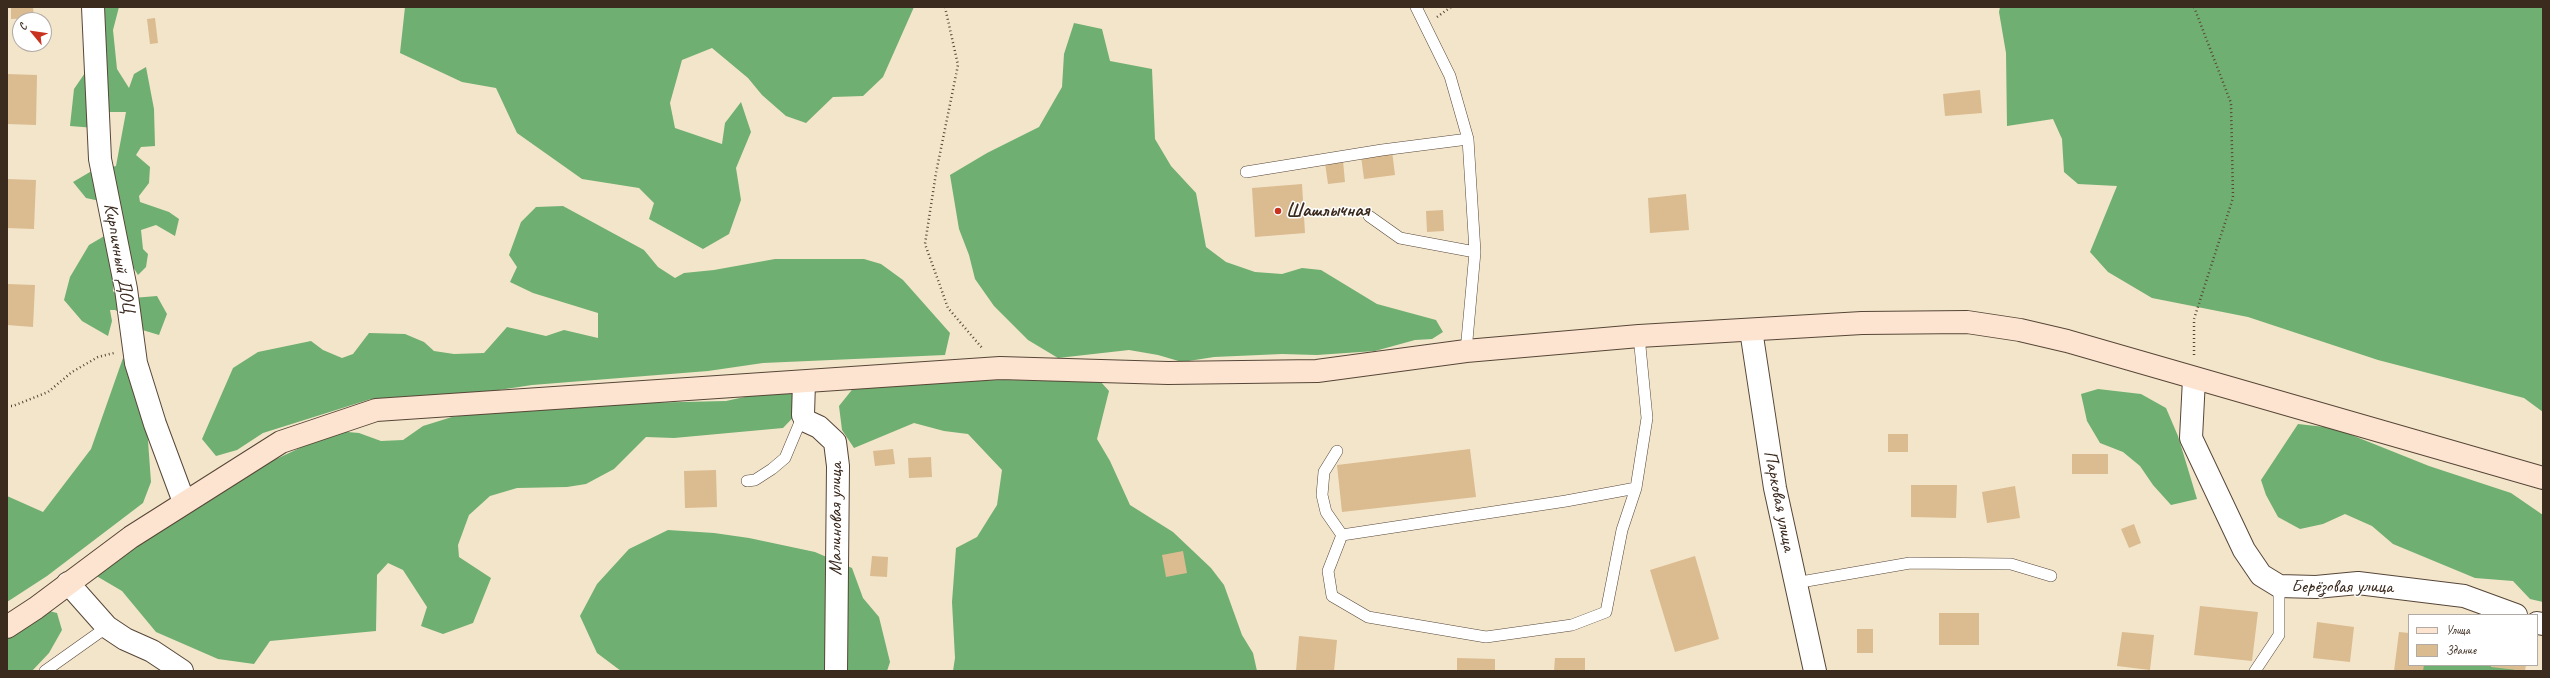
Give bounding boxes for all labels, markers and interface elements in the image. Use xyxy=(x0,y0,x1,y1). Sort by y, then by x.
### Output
north arrow xyxy=(12,12,52,52)
text: С xyxy=(15,21,30,32)
place label: Шашлычная xyxy=(1286,200,1369,222)
street label: Кирпичный ДОЦ xyxy=(98,201,140,315)
marker: Шашлычная xyxy=(1273,206,1283,216)
street label: Парковая улица xyxy=(1758,449,1800,553)
street label: Малиновая улица xyxy=(825,462,847,576)
street label: Берёзовая улица xyxy=(2291,576,2393,598)
legend xyxy=(2408,614,2538,666)
text: Улица xyxy=(2446,622,2470,638)
text: Здание xyxy=(2446,642,2476,658)

